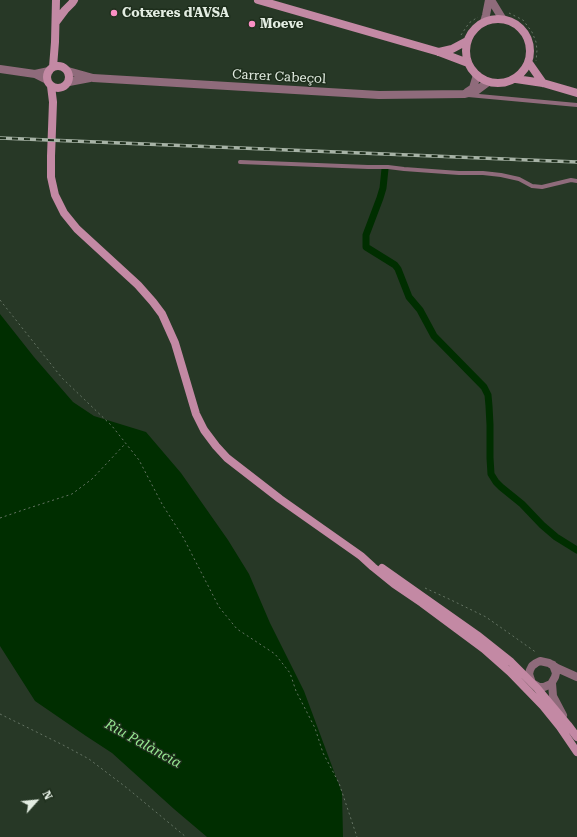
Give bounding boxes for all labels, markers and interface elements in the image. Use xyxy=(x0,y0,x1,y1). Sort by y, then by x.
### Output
place label: Cotxeres d'AVSA xyxy=(122,5,229,21)
marker: Cotxeres d'AVSA xyxy=(109,8,119,18)
place label: Moeve xyxy=(260,16,303,32)
marker: Moeve xyxy=(247,19,257,29)
street label: Carrer Cabeçol xyxy=(232,67,326,87)
water label: Riu Palància xyxy=(102,716,184,772)
north arrow xyxy=(16,781,56,821)
text: N xyxy=(39,789,55,802)

